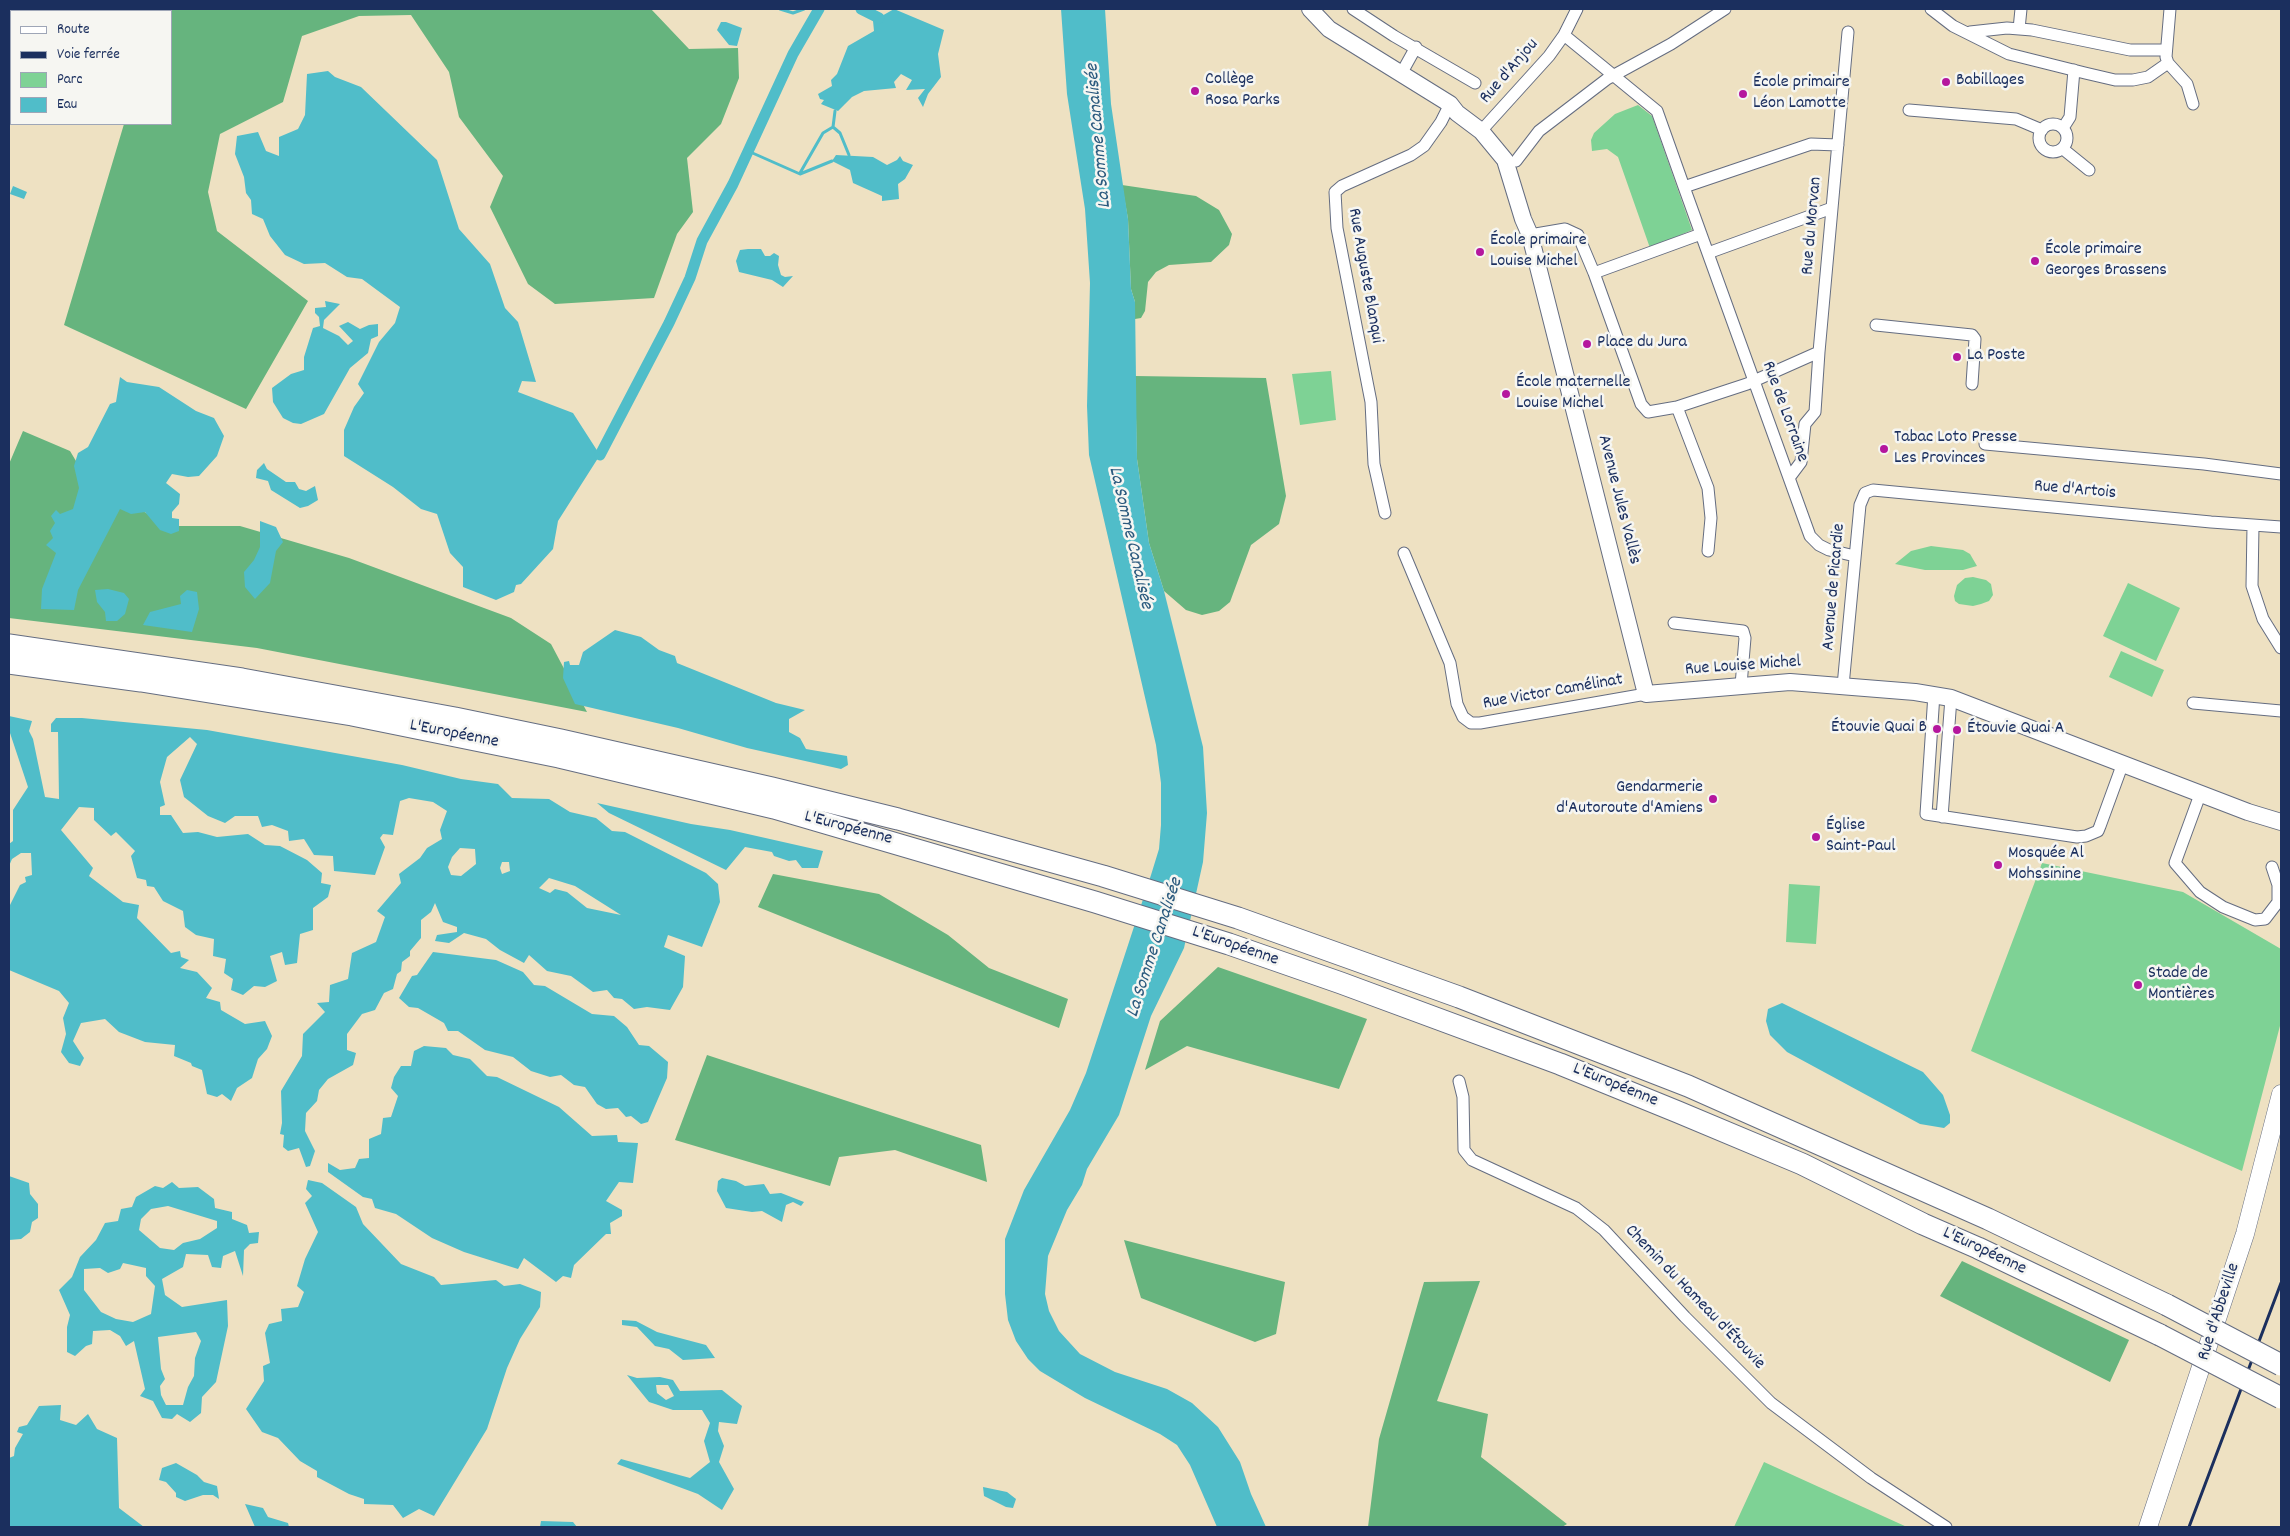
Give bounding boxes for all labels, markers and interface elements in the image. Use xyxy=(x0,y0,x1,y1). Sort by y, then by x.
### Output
legend xyxy=(10,10,172,125)
text: Route xyxy=(57,19,90,41)
street label: Rue d'Anjou xyxy=(1476,35,1544,109)
text: Voie ferrée xyxy=(57,44,120,66)
water label: La Somme Canalisée xyxy=(1082,63,1118,209)
text: Parc xyxy=(57,69,82,91)
place label: Collège Rosa Parks xyxy=(1205,70,1280,112)
place label: Babillages xyxy=(1956,71,2024,93)
place label: École primaire Léon Lamotte xyxy=(1753,73,1850,116)
marker: Babillages xyxy=(1940,76,1952,88)
marker: Collège Rosa Parks xyxy=(1189,85,1201,97)
marker: École primaire Léon Lamotte xyxy=(1737,88,1749,100)
text: Eau xyxy=(57,94,77,116)
street label: Rue du Morvan xyxy=(1798,176,1828,276)
street label: Rue Auguste Blanqui xyxy=(1341,207,1387,345)
place label: École primaire Louise Michel xyxy=(1490,231,1587,274)
place label: École primaire Georges Brassens xyxy=(2045,240,2167,282)
marker: École primaire Louise Michel xyxy=(1474,246,1486,258)
marker: École primaire Georges Brassens xyxy=(2029,255,2041,267)
place label: Place du Jura xyxy=(1597,333,1687,355)
marker: Place du Jura xyxy=(1581,338,1593,350)
place label: La Poste xyxy=(1967,346,2025,368)
marker: La Poste xyxy=(1951,351,1963,363)
street label: Rue de Lorraine xyxy=(1756,359,1812,465)
place label: École maternelle Louise Michel xyxy=(1516,373,1631,416)
marker: École maternelle Louise Michel xyxy=(1500,388,1512,400)
place label: Tabac Loto Presse Les Provinces xyxy=(1894,428,2017,470)
street label: Avenue Jules Vallès xyxy=(1591,433,1645,567)
marker: Tabac Loto Presse Les Provinces xyxy=(1878,443,1890,455)
water label: La Somme Canalisée xyxy=(1102,465,1156,611)
street label: Rue d'Artois xyxy=(2033,477,2117,505)
street label: Avenue de Picardie xyxy=(1819,523,1851,651)
street label: Rue Louise Michel xyxy=(1684,652,1802,682)
street label: Rue Victor Camélinat xyxy=(1481,670,1625,716)
street label: L'Européenne xyxy=(408,716,500,754)
place label: Étouvie Quai B xyxy=(1831,718,1927,740)
place label: Étouvie Quai A xyxy=(1967,719,2064,741)
marker: Étouvie Quai B xyxy=(1931,723,1943,735)
marker: Étouvie Quai A xyxy=(1951,724,1963,736)
place label: Gendarmerie d'Autoroute d'Amiens xyxy=(1556,778,1703,821)
marker: Gendarmerie d'Autoroute d'Amiens xyxy=(1707,793,1719,805)
street label: L'Européenne xyxy=(802,807,894,851)
place label: Église Saint-Paul xyxy=(1826,816,1895,859)
marker: Église Saint-Paul xyxy=(1810,831,1822,843)
place label: Mosquée Al Mohssinine xyxy=(2008,844,2084,886)
marker: Mosquée Al Mohssinine xyxy=(1992,859,2004,871)
water label: La Somme Canalisée xyxy=(1123,875,1189,1021)
street label: L'Européenne xyxy=(1189,922,1281,972)
place label: Stade de Montières xyxy=(2148,964,2215,1006)
marker: Stade de Montières xyxy=(2132,979,2144,991)
street label: L'Européenne xyxy=(1569,1059,1661,1113)
street label: Chemin du Hameau d'Étouvie xyxy=(1619,1221,1769,1375)
street label: L'Européenne xyxy=(1939,1223,2029,1281)
street label: Rue d'Abbeville xyxy=(2194,1261,2246,1363)

